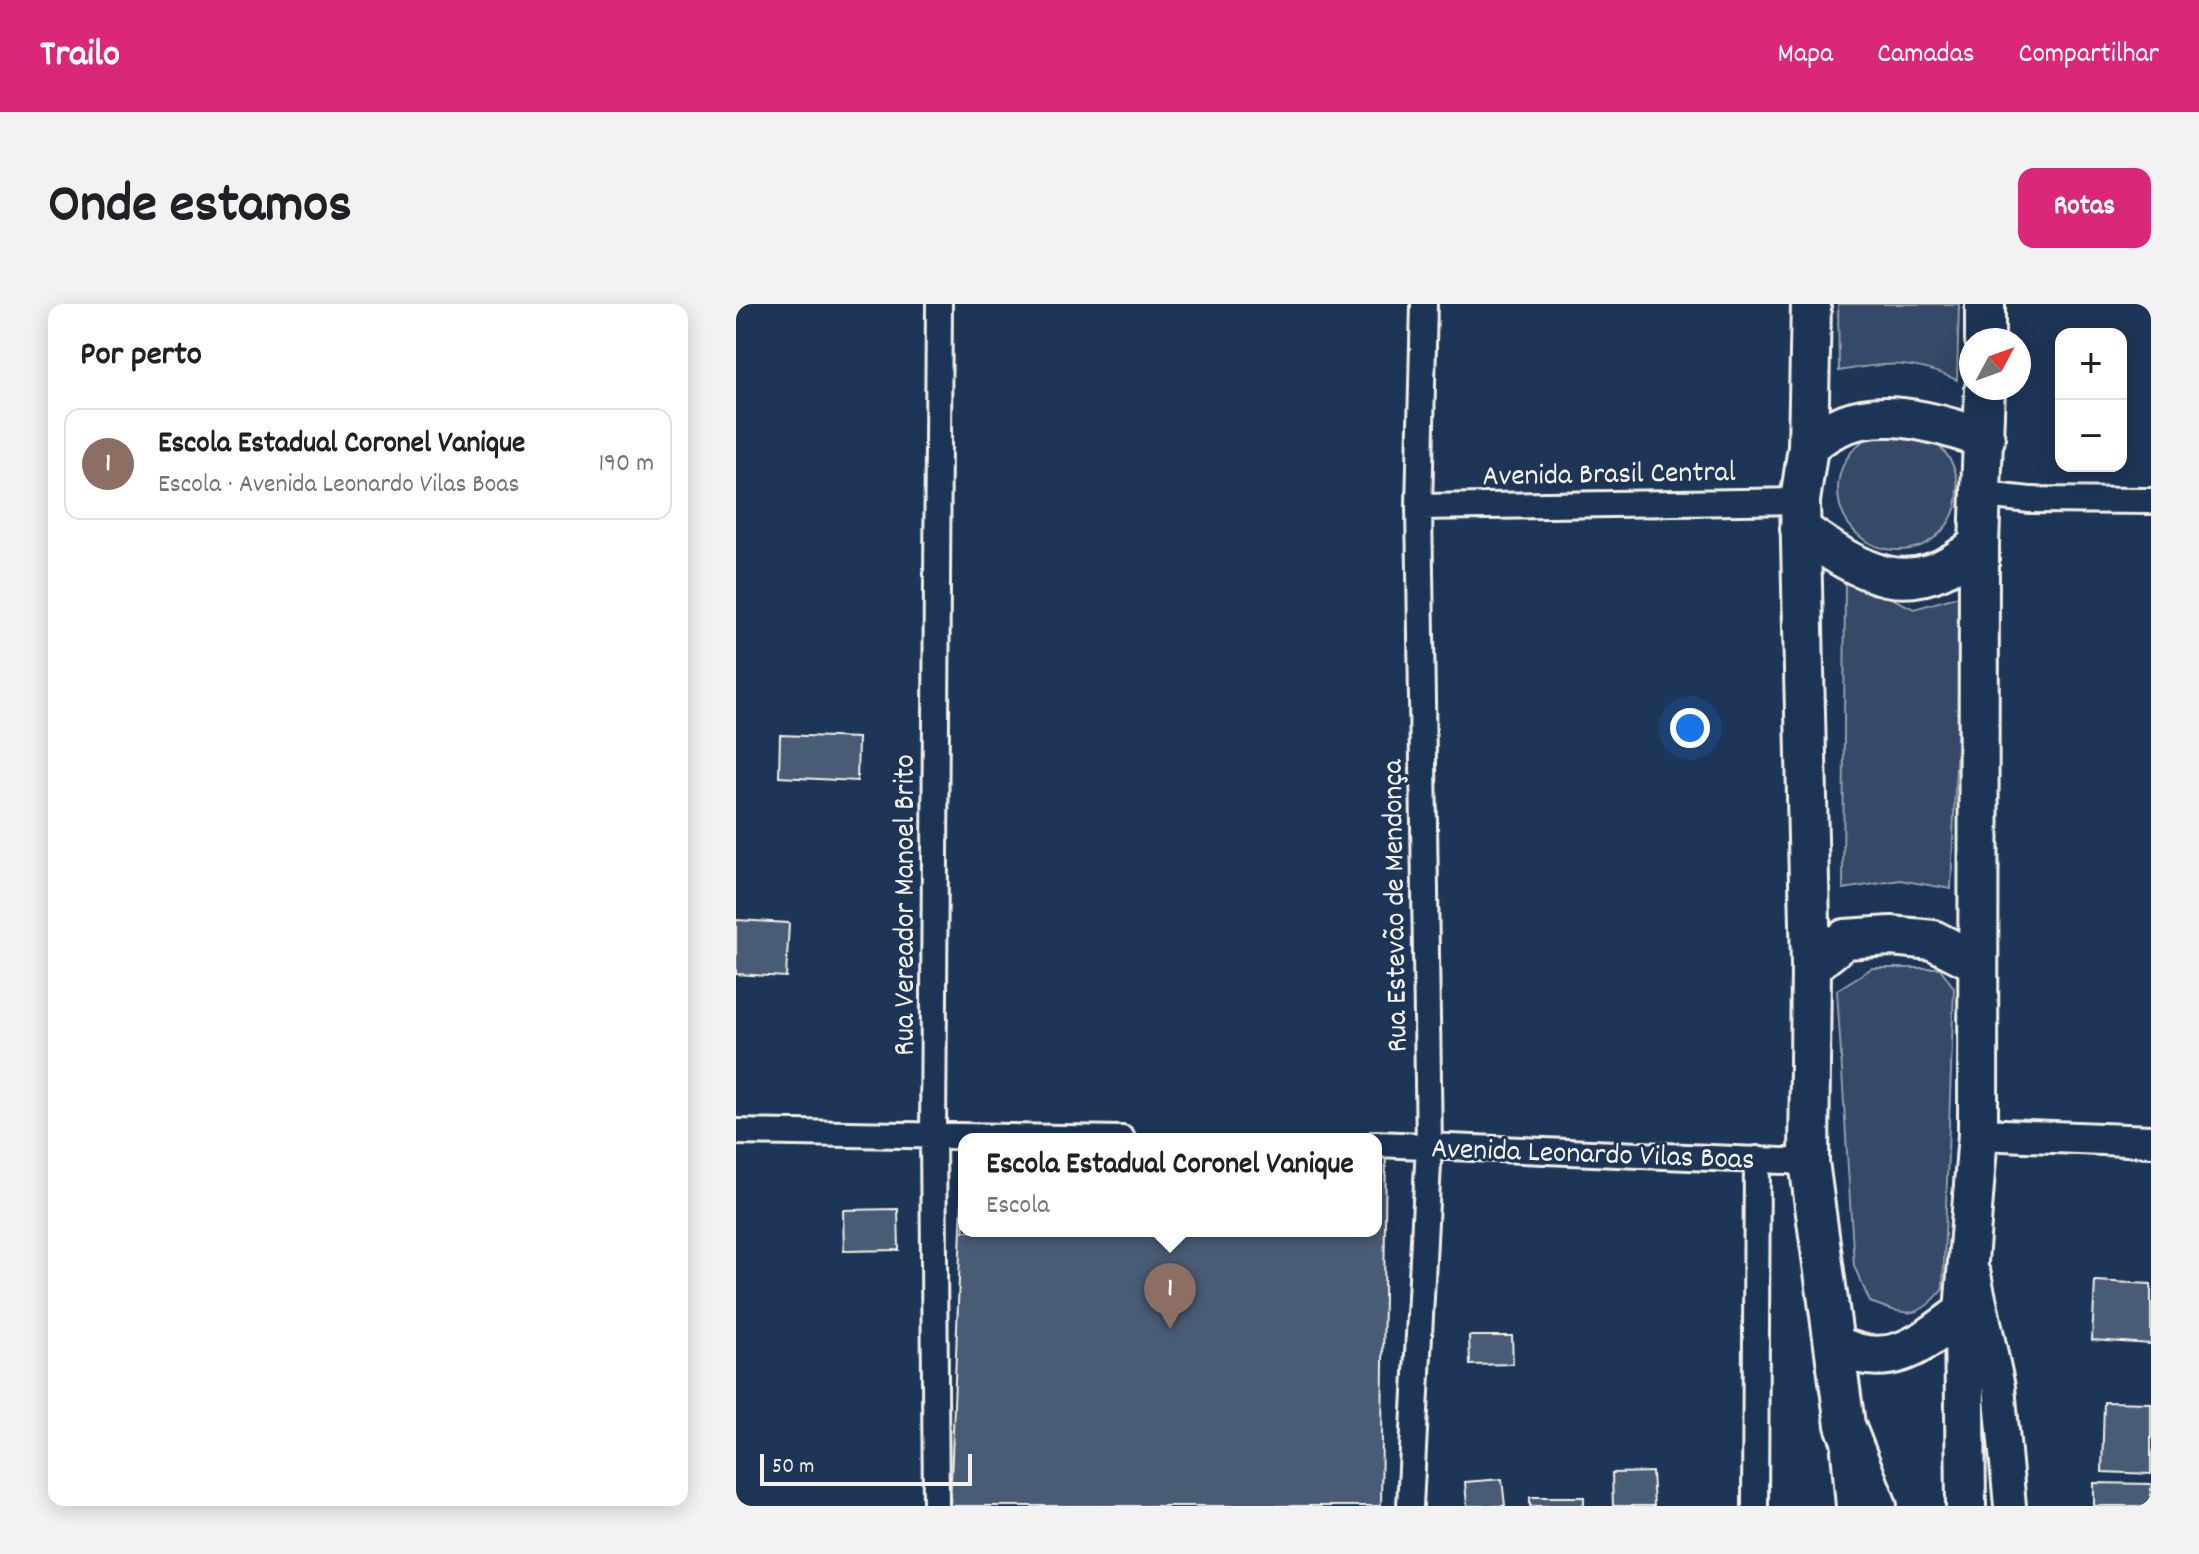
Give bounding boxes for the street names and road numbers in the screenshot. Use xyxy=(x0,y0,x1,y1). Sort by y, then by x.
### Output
street label: Avenida Brasil Central xyxy=(1482,453,1736,500)
street label: Rua Vereador Manoel Brito xyxy=(886,754,929,1056)
street label: Rua Estevão de Mendonça xyxy=(1373,758,1422,1053)
street label: Avenida Leonardo Vilas Boas xyxy=(1430,1129,1755,1184)

